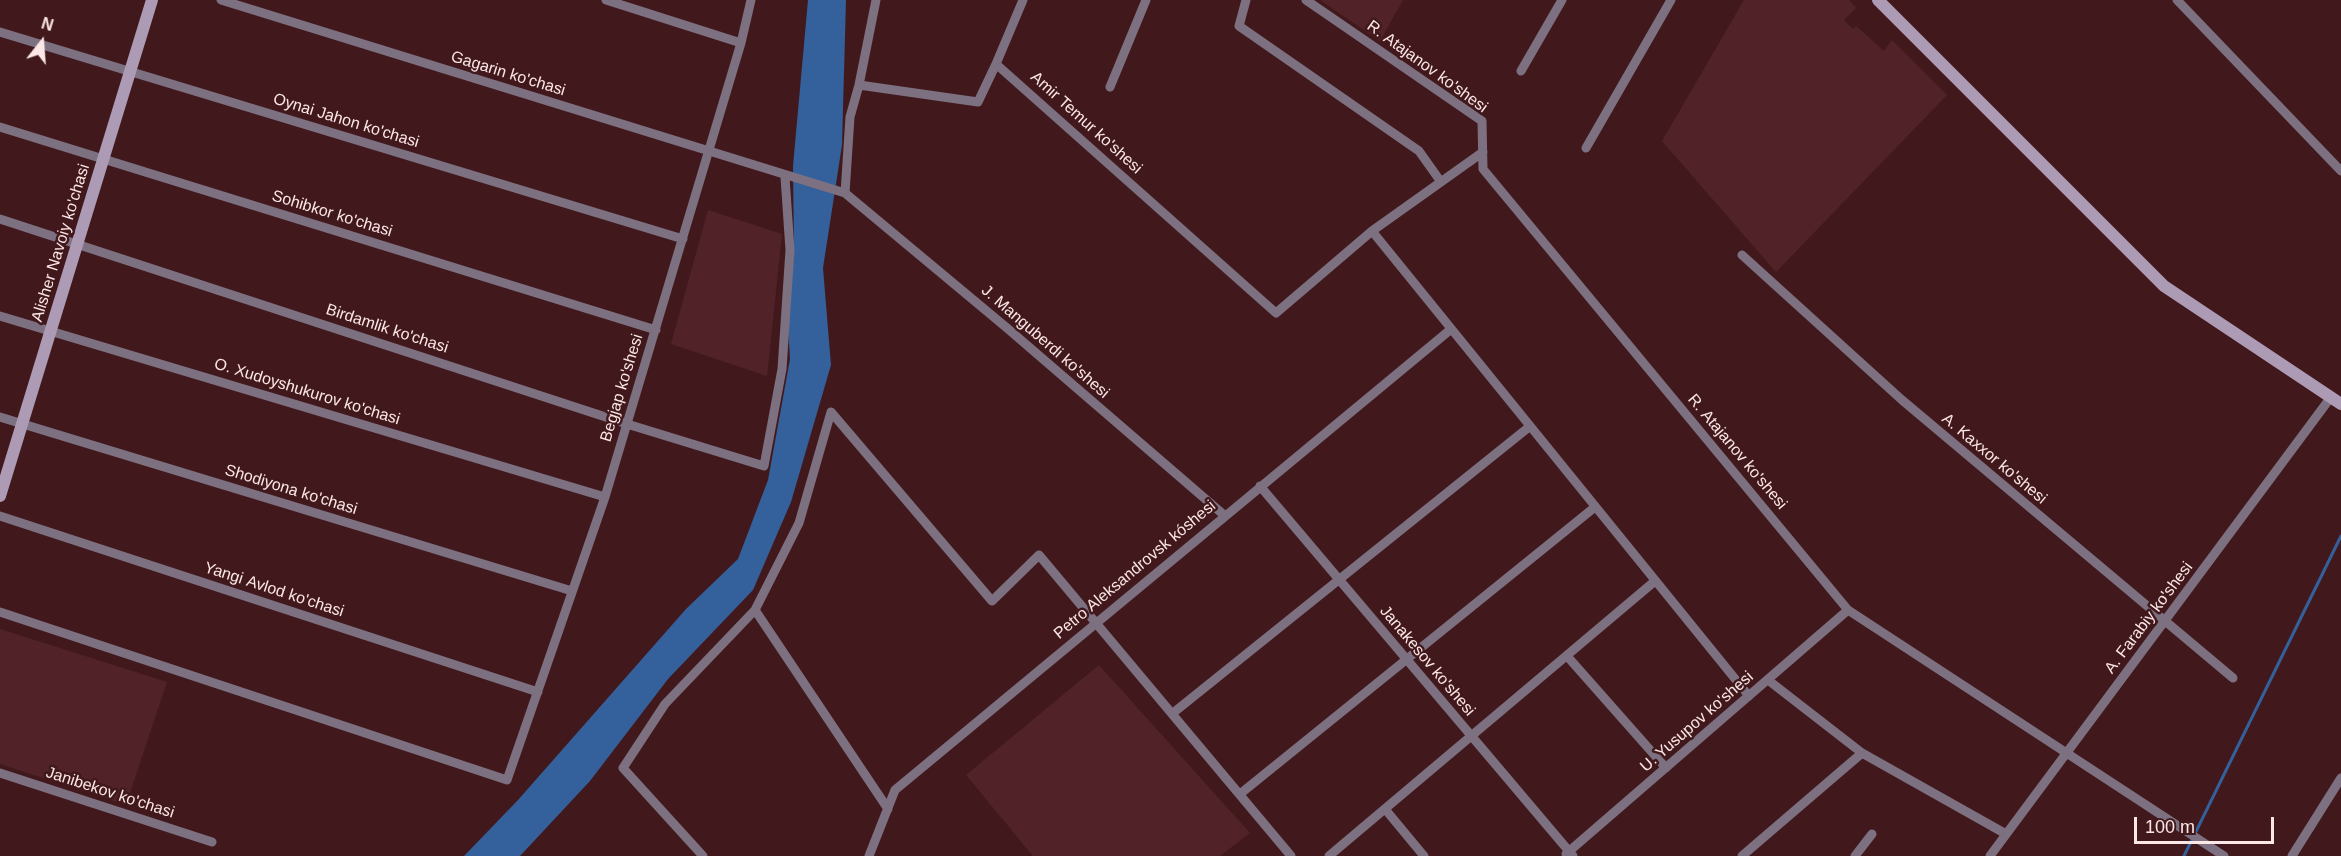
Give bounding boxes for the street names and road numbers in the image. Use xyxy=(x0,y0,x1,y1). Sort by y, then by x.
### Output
street label: R. Atajanov ko'shesi xyxy=(1363,17,1491,117)
street label: Gagarin ko'chasi xyxy=(448,47,568,101)
street label: Amir Temur ko'shesi xyxy=(1026,68,1146,178)
street label: Oynai Jahon ko'chasi xyxy=(271,90,421,152)
street label: Alisher Navoiy ko'chasi xyxy=(28,162,94,324)
street label: Sohibkor ko'chasi xyxy=(269,187,395,241)
street label: J. Manguberdi ko'shesi xyxy=(977,281,1113,403)
street label: Birdamlik ko'chasi xyxy=(323,300,451,358)
street label: Begjap ko'shesi xyxy=(597,332,647,444)
street label: O. Xudoyshukurov ko'chasi xyxy=(212,355,402,429)
street label: R. Atajanov ko'shesi xyxy=(1683,390,1791,514)
street label: A. Kaxxor ko'shesi xyxy=(1938,410,2050,508)
street label: Shodiyona ko'chasi xyxy=(223,461,359,519)
street label: Petro Aleksandrovsk kóshesi xyxy=(1050,497,1220,643)
street label: Yangi Avlod ko'chasi xyxy=(202,558,346,622)
street label: A. Farabiy ko'shesi xyxy=(2101,558,2197,678)
street label: Janakesov ko'shesi xyxy=(1375,602,1479,720)
street label: U. Yusupov ko'shesi xyxy=(1637,668,1757,776)
street label: Janibekov ko'chasi xyxy=(43,763,177,823)

